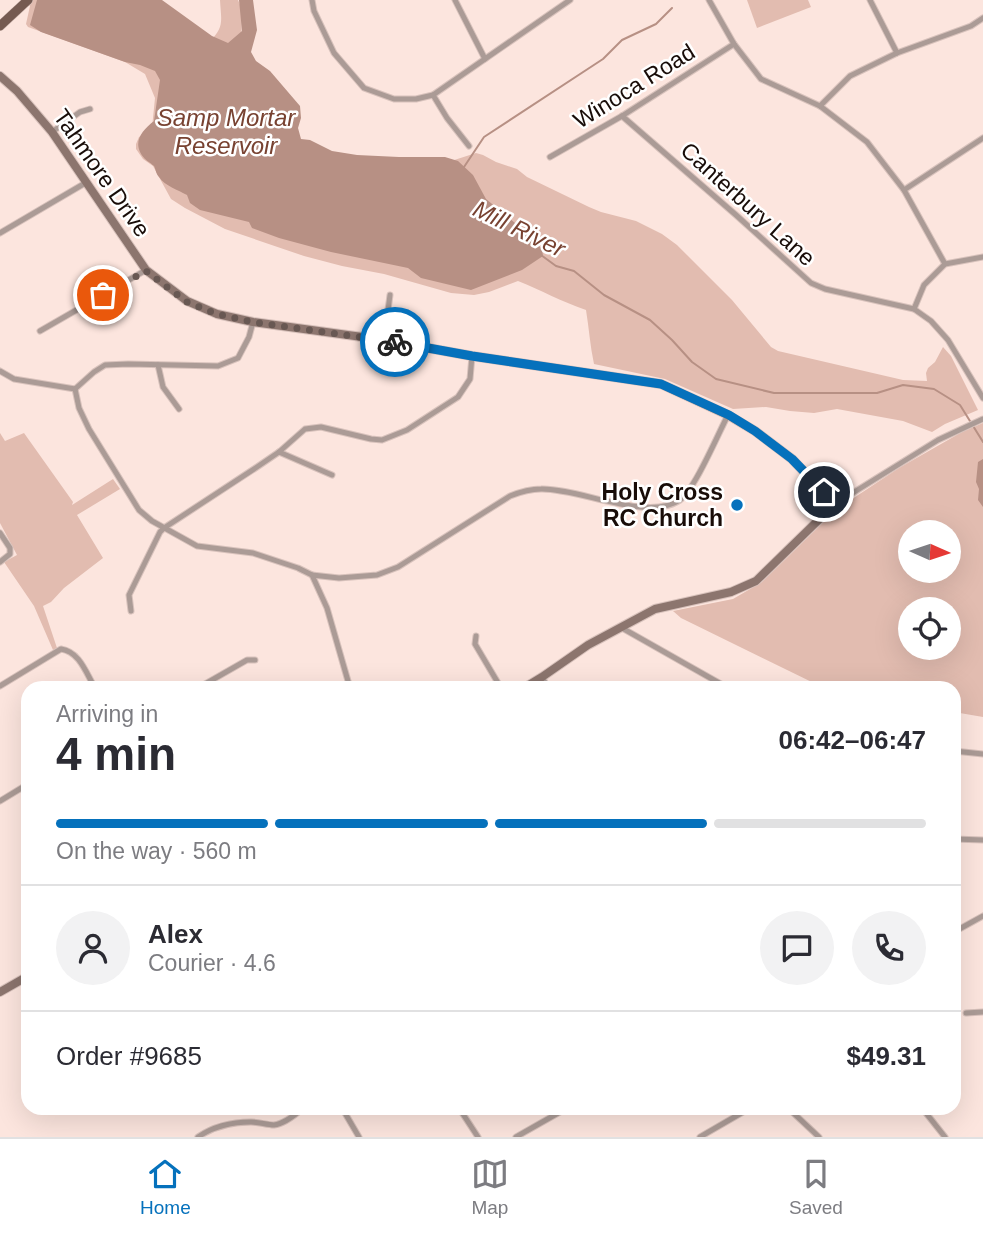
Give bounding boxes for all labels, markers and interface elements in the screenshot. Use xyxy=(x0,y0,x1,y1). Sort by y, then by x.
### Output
street label: Winoca Road xyxy=(569,38,699,134)
street label: Tahmore Drive xyxy=(48,104,156,242)
water label: Samp Mortar Reservoir xyxy=(157,104,296,159)
street label: Canterbury Lane xyxy=(676,137,820,271)
water label: Mill River xyxy=(469,195,570,263)
pin xyxy=(73,265,133,325)
icon: bag xyxy=(84,276,122,314)
courier xyxy=(360,307,430,377)
icon: bike xyxy=(376,323,414,361)
pin xyxy=(794,462,854,522)
icon: home xyxy=(805,473,843,511)
place label: Holy Cross RC Church xyxy=(602,479,723,531)
marker: Holy Cross RC Church xyxy=(729,497,745,513)
north arrow xyxy=(898,520,961,583)
map controls xyxy=(898,520,961,660)
button: locate xyxy=(898,597,961,660)
text: Arriving in xyxy=(56,701,158,727)
text: 06:42–06:47 xyxy=(779,725,926,755)
text: 4 min xyxy=(56,728,176,780)
text: On the way · 560 m xyxy=(56,838,257,864)
button: person xyxy=(56,911,130,985)
button: chat xyxy=(760,911,834,985)
button: phone xyxy=(852,911,926,985)
text: Alex xyxy=(148,919,203,949)
text: Courier · 4.6 xyxy=(148,950,276,976)
text: Order #9685 xyxy=(56,1041,202,1071)
text: $49.31 xyxy=(846,1041,926,1071)
tab: Home xyxy=(140,1155,191,1219)
tab: Map xyxy=(471,1155,509,1219)
tab: Saved xyxy=(789,1155,843,1219)

